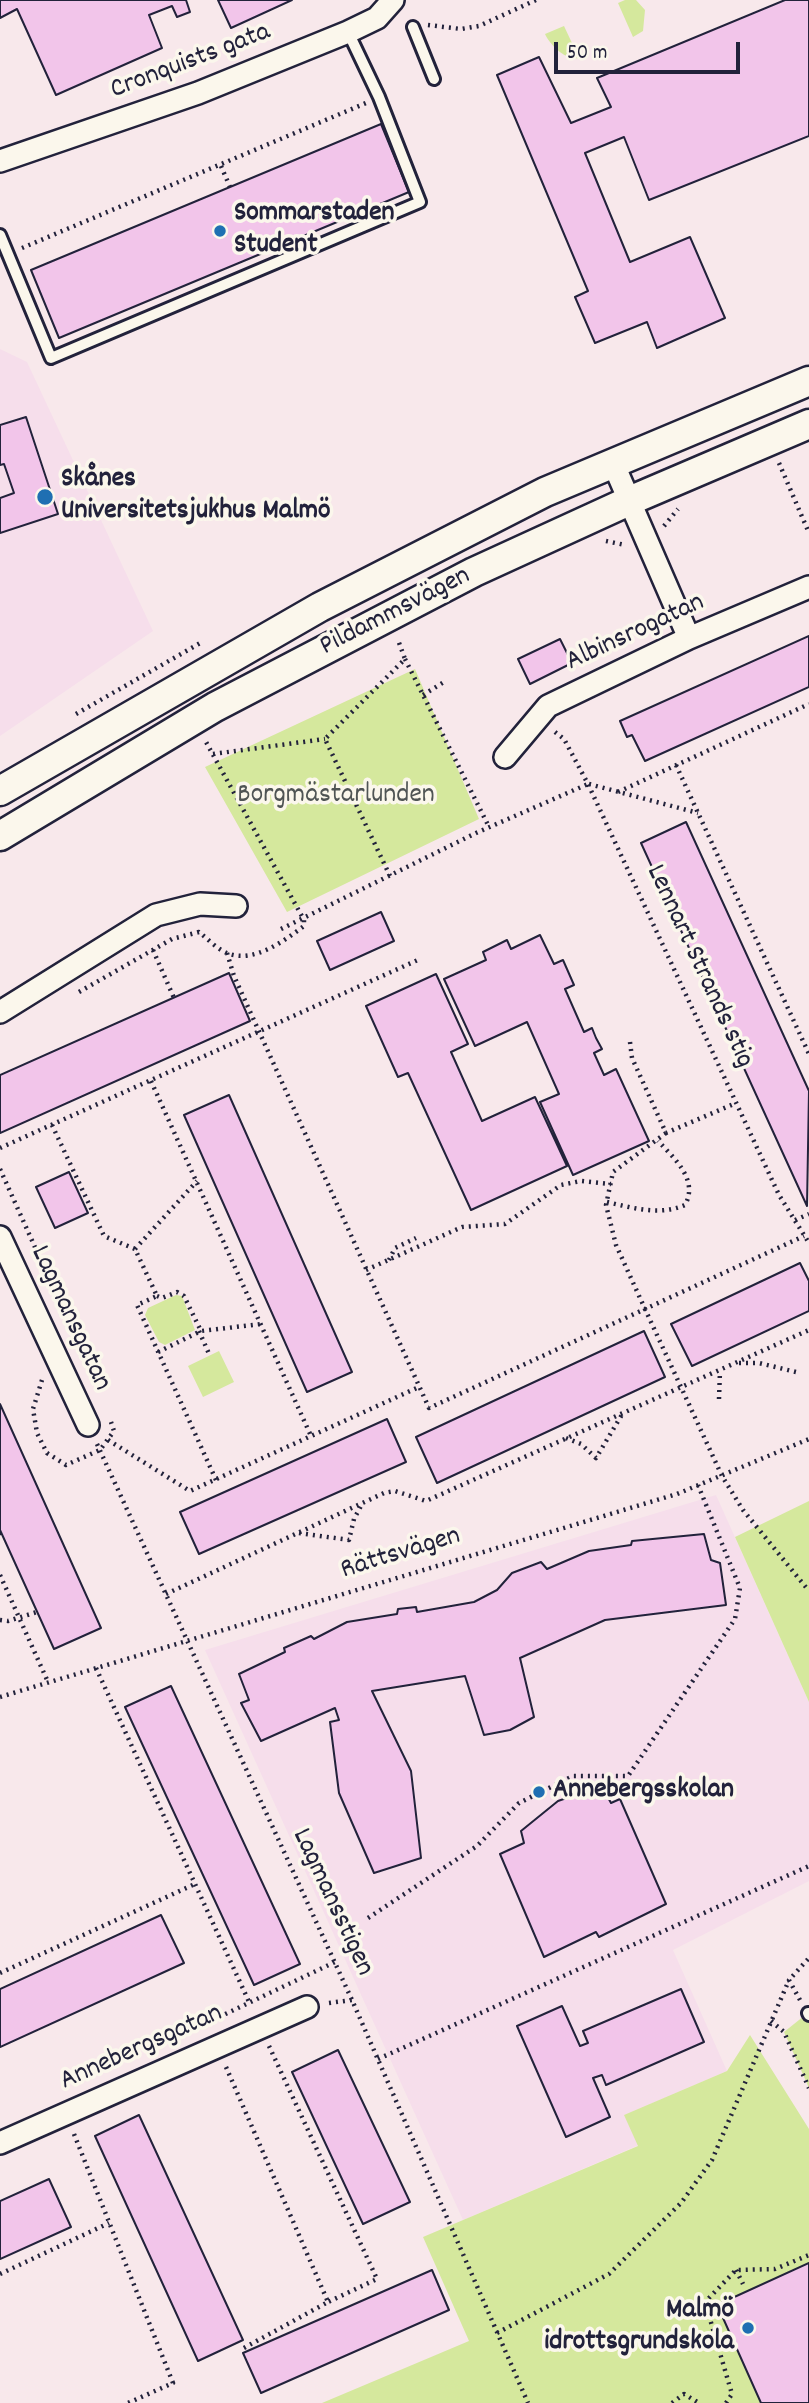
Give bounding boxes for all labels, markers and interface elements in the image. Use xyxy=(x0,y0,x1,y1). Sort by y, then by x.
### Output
street label: Cronquists gata xyxy=(106,17,276,109)
scale bar xyxy=(557,28,742,72)
text: 50 m xyxy=(567,39,607,69)
place label: Sommarstaden Student xyxy=(234,198,394,264)
marker: Sommarstaden Student xyxy=(212,223,228,239)
place label: Skånes Universitetsjukhus Malmö xyxy=(61,464,330,530)
marker: Skånes Universitetsjukhus Malmö xyxy=(35,487,55,507)
street label: Pildammsvägen xyxy=(315,561,477,665)
street label: Albinsrogatan xyxy=(562,587,710,681)
park label: Borgmästarlunden xyxy=(237,780,435,814)
street label: Lennart Strands stig xyxy=(636,860,760,1074)
street label: Lagmansgatan xyxy=(21,1241,117,1397)
street label: Rättsvägen xyxy=(337,1521,465,1589)
place label: Annebergsskolan xyxy=(553,1775,734,1809)
marker: Annebergsskolan xyxy=(531,1784,547,1800)
street label: Lagmansstigen xyxy=(282,1824,380,1982)
street label: Annebergsgatan xyxy=(56,1998,228,2100)
place label: Malmö idrottsgrundskola xyxy=(544,2295,734,2361)
marker: Malmö idrottsgrundskola xyxy=(740,2320,756,2336)

